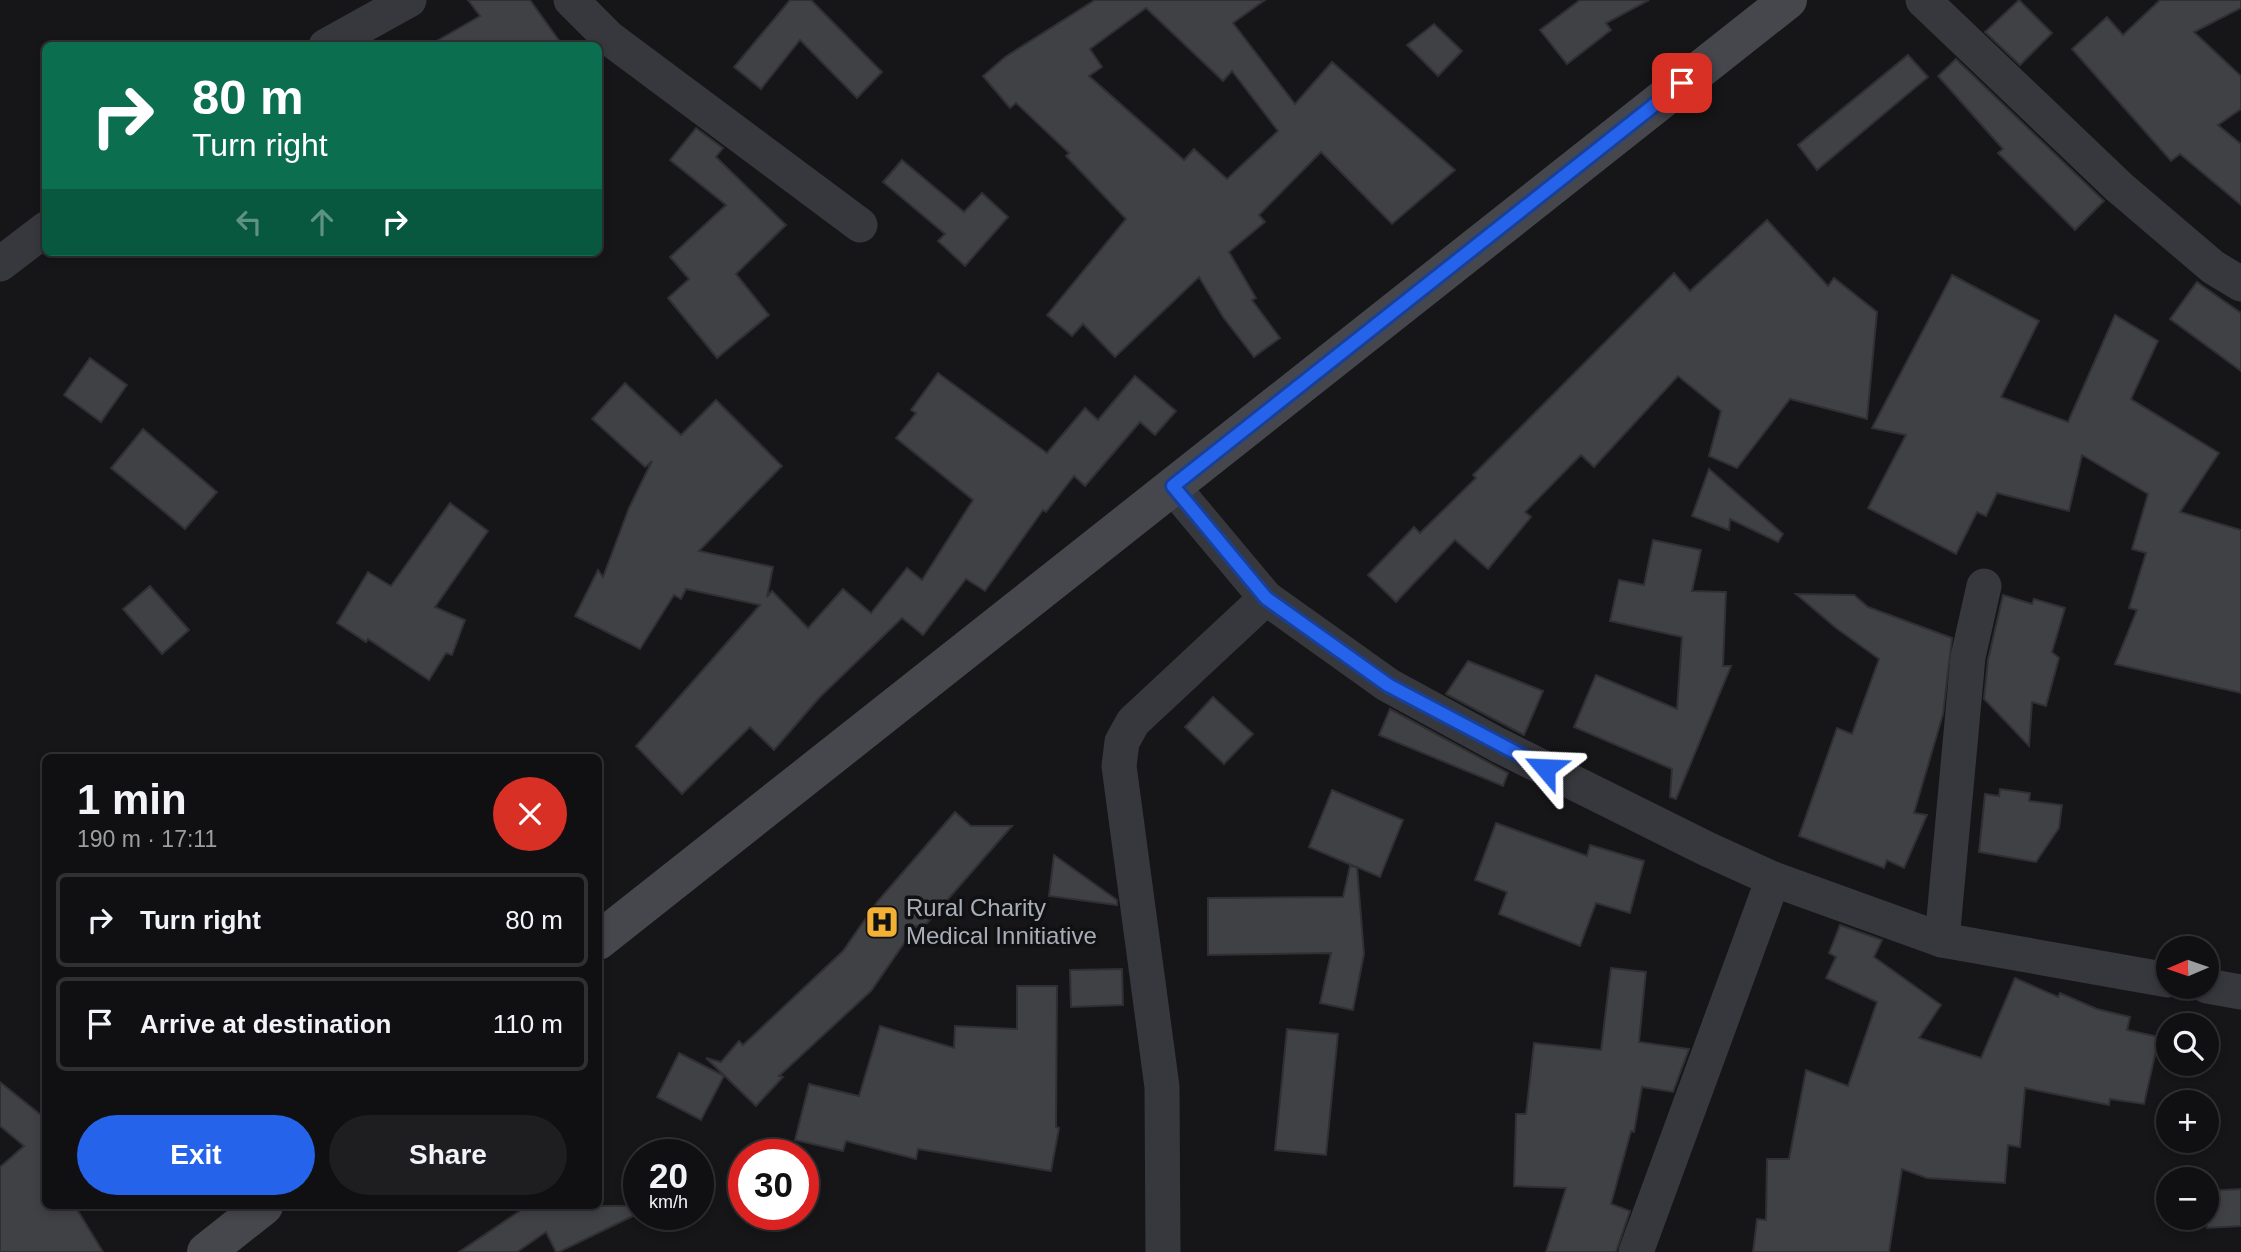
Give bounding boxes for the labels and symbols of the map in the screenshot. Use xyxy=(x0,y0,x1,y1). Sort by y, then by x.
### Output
pin xyxy=(1652,53,1712,113)
position arrow xyxy=(1508,731,1582,805)
place label: Rural Charity Medical Innitiative xyxy=(906,894,1097,949)
hospital icon: Rural Charity Medical Innitiative xyxy=(863,903,901,941)
north arrow xyxy=(2156,936,2219,999)
speed limit sign: 30 xyxy=(728,1139,819,1230)

